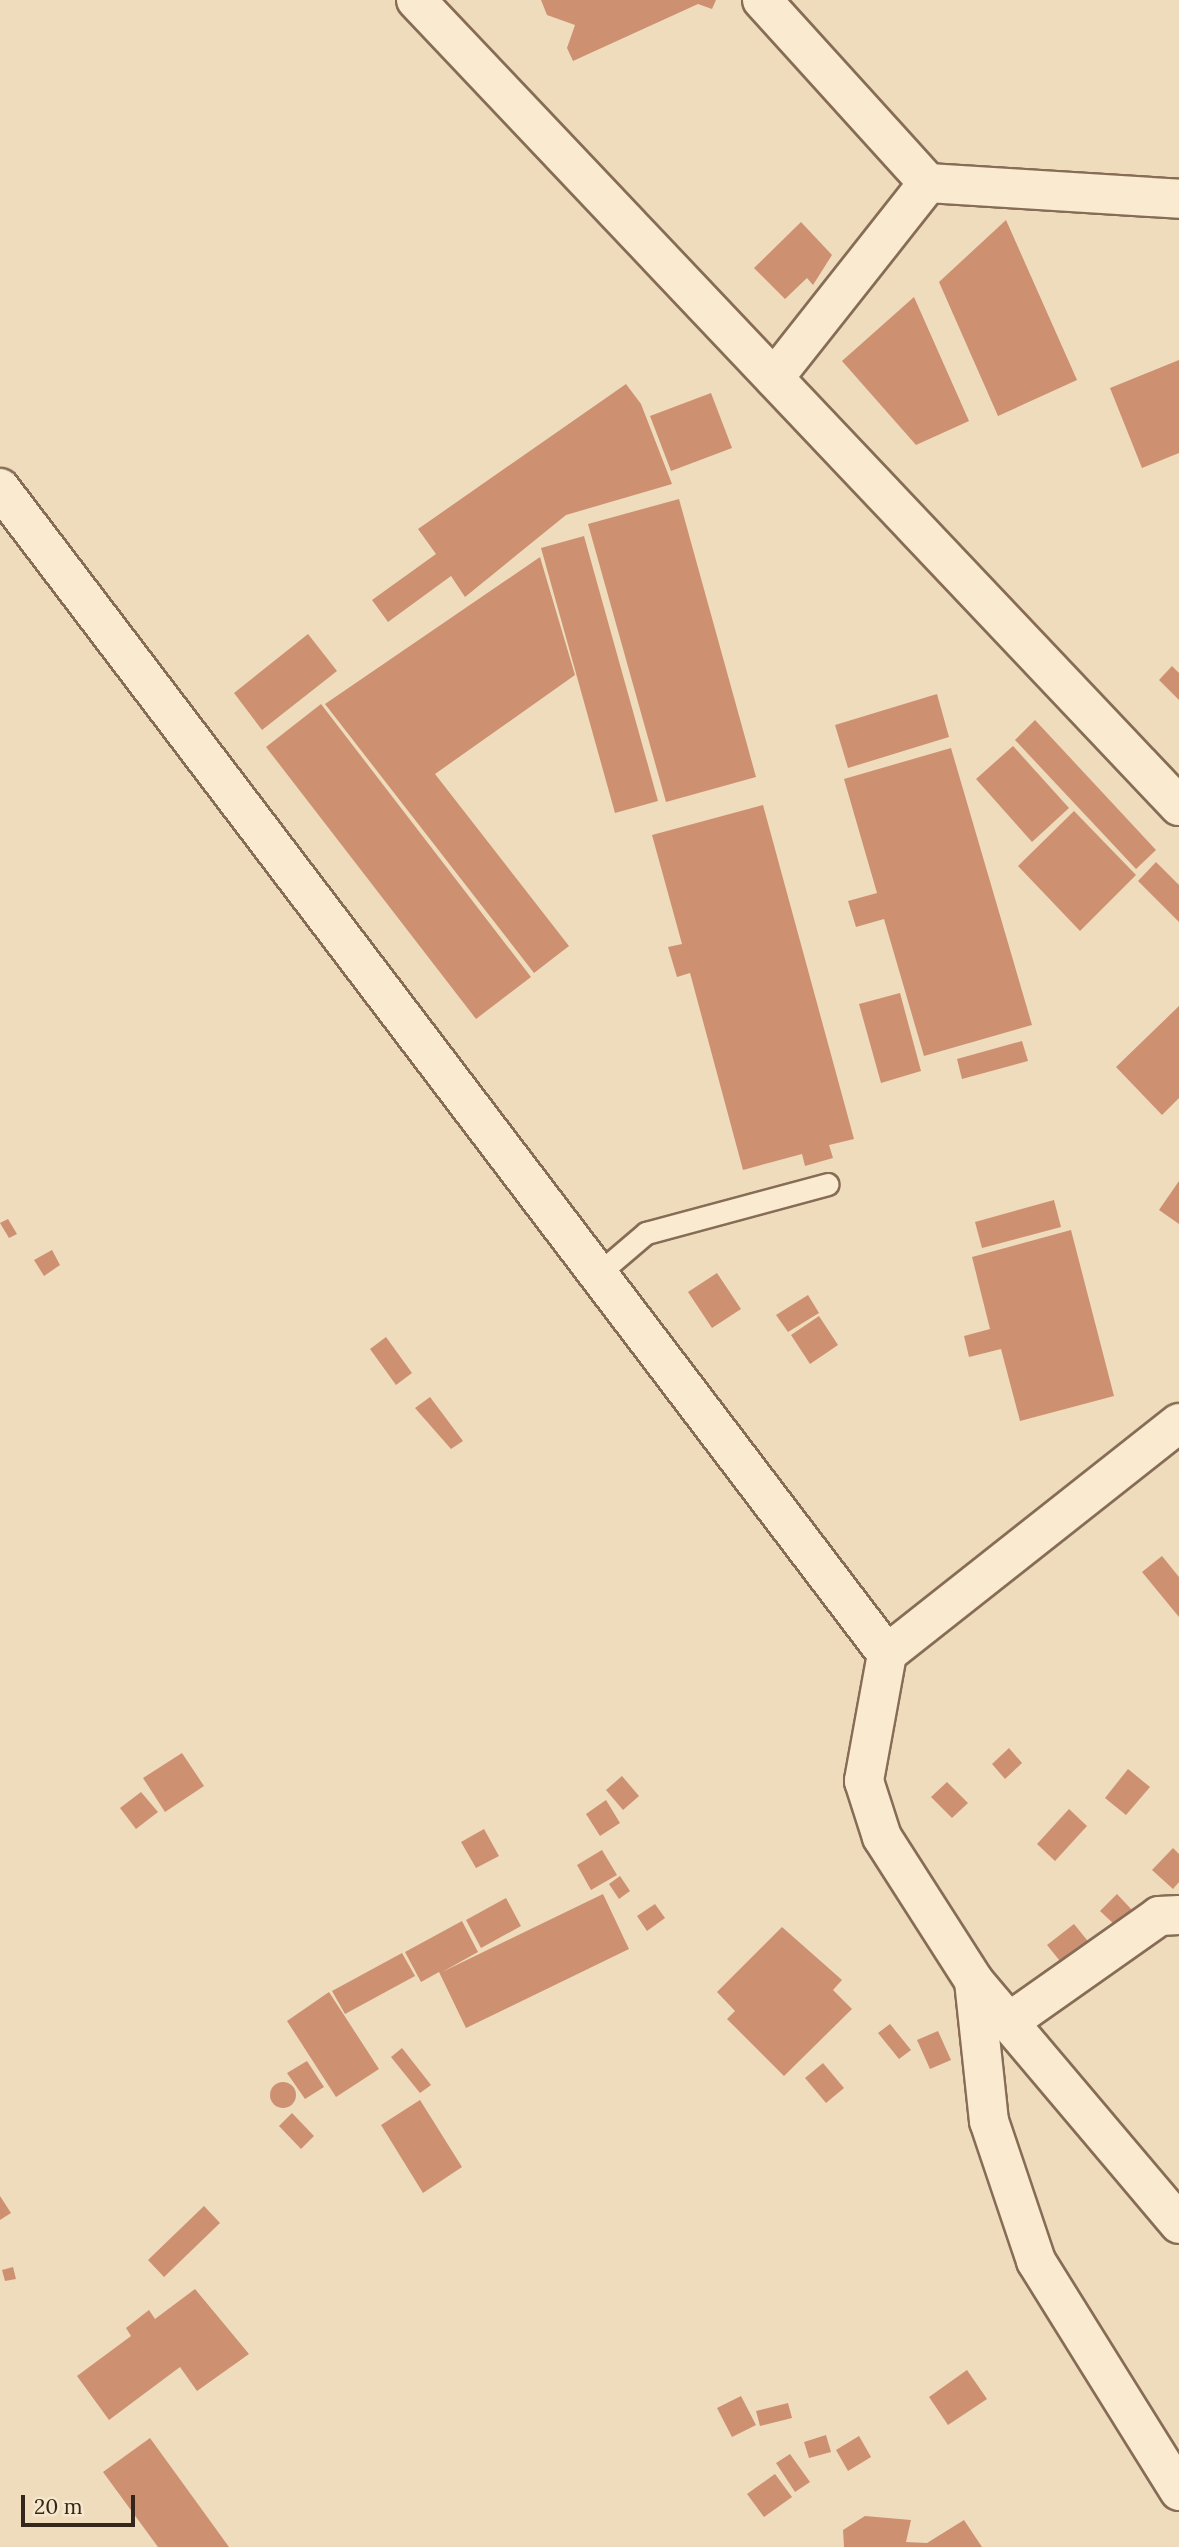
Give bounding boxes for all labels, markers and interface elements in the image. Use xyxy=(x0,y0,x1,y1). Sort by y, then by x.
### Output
scale bar xyxy=(24,2480,138,2524)
text: 20 m xyxy=(34,2493,83,2520)

